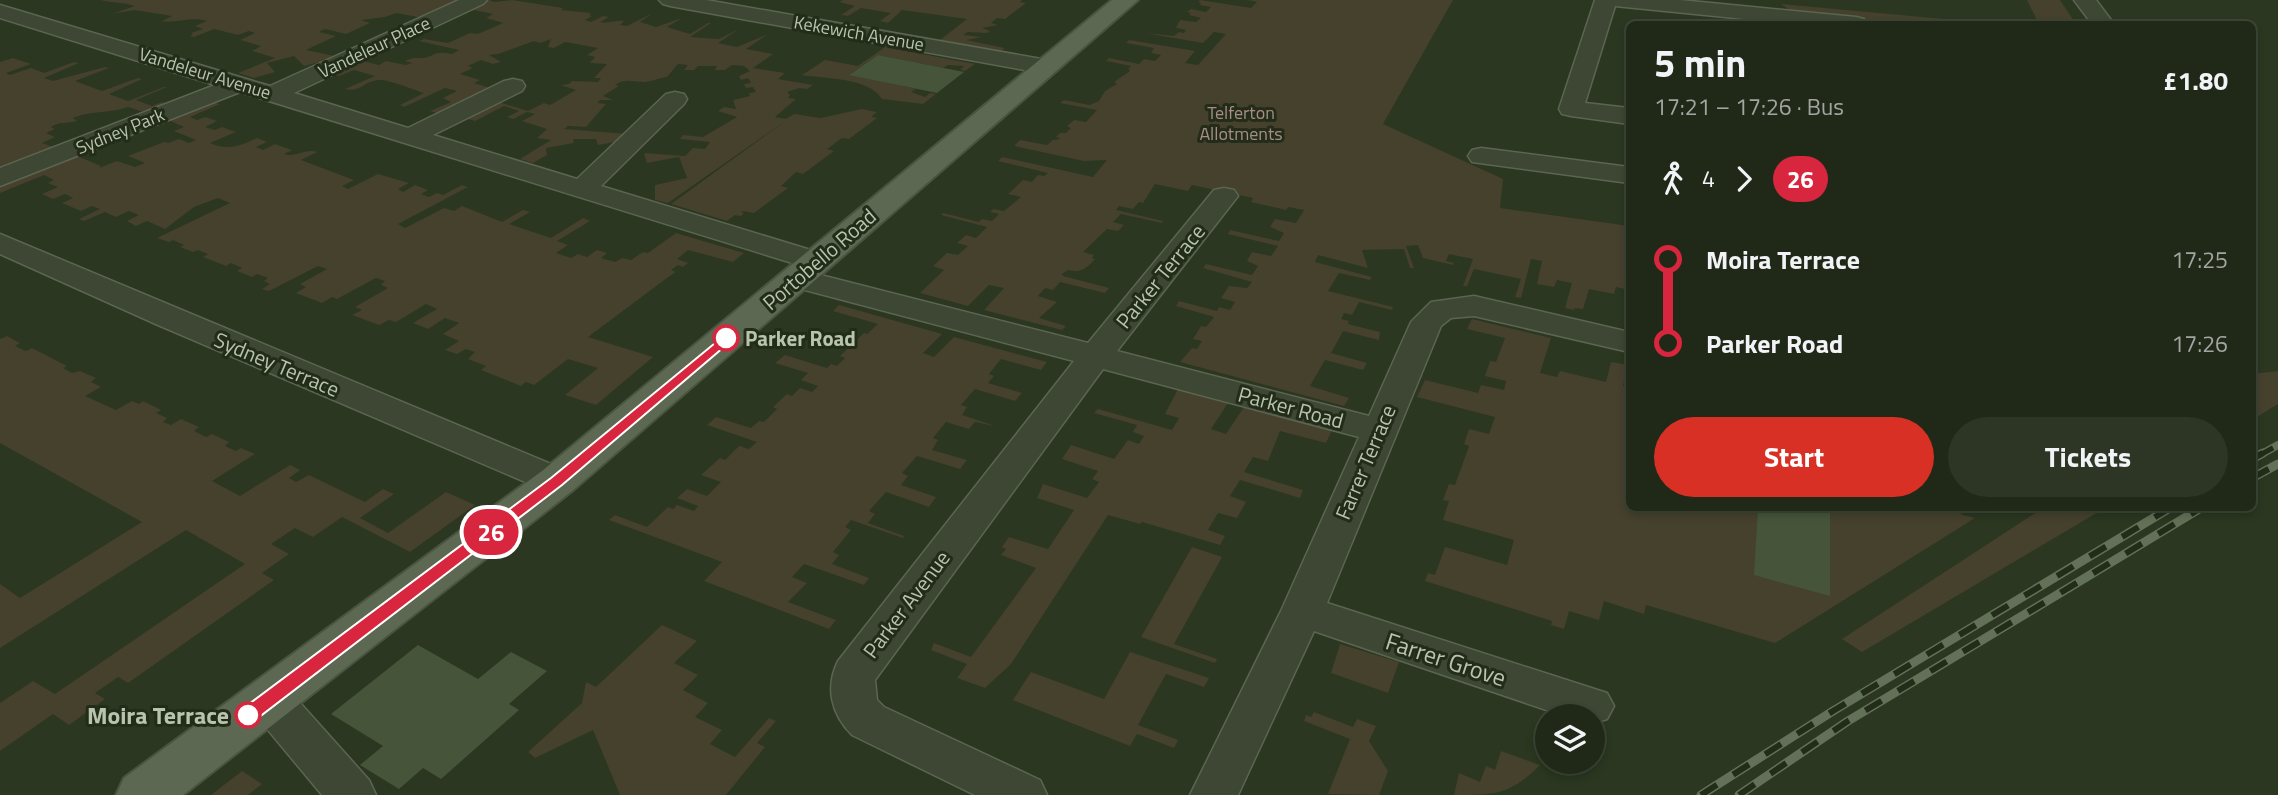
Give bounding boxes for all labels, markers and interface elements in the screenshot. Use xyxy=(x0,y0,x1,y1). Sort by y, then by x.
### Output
street label: Kekewich Avenue xyxy=(792,8,926,58)
street label: Vandeleur Place xyxy=(313,9,435,85)
text: 5 min xyxy=(1654,34,1746,92)
street label: Vandeleur Avenue xyxy=(136,40,274,106)
text: £1.80 xyxy=(2163,61,2228,100)
text: 17:21 – 17:26 · Bus xyxy=(1654,89,1844,124)
park label: Telferton Allotments xyxy=(1199,99,1283,147)
street label: Sydney Park xyxy=(72,101,169,161)
icon: walk xyxy=(1654,160,1692,198)
icon: forward xyxy=(1725,160,1763,198)
text: 4 xyxy=(1702,161,1715,196)
text: 26 xyxy=(1787,161,1814,197)
street label: Portobello Road xyxy=(755,200,883,318)
street label: Parker Terrace xyxy=(1108,217,1212,335)
text: Moira Terrace xyxy=(1706,240,1860,279)
text: 17:25 xyxy=(2171,242,2228,277)
place label: Parker Road xyxy=(745,322,856,354)
street label: Sydney Terrace xyxy=(209,323,345,405)
text: Parker Road xyxy=(1706,324,1843,363)
marker: Parker Road xyxy=(713,325,739,351)
text: 17:26 xyxy=(2171,326,2228,361)
street label: Parker Road xyxy=(1235,378,1347,436)
street label: Farrer Terrace xyxy=(1326,400,1404,524)
button: Start xyxy=(1654,417,1934,497)
button: Tickets xyxy=(1948,417,2228,497)
line badge: 26 xyxy=(460,509,522,555)
text: 26 xyxy=(478,514,504,550)
street label: Parker Avenue xyxy=(855,543,957,665)
street label: Farrer Grove xyxy=(1381,623,1511,695)
place label: Moira Terrace xyxy=(87,697,229,733)
marker: Moira Terrace xyxy=(235,702,261,728)
map controls xyxy=(1535,704,1605,774)
button: layers xyxy=(1535,704,1605,774)

